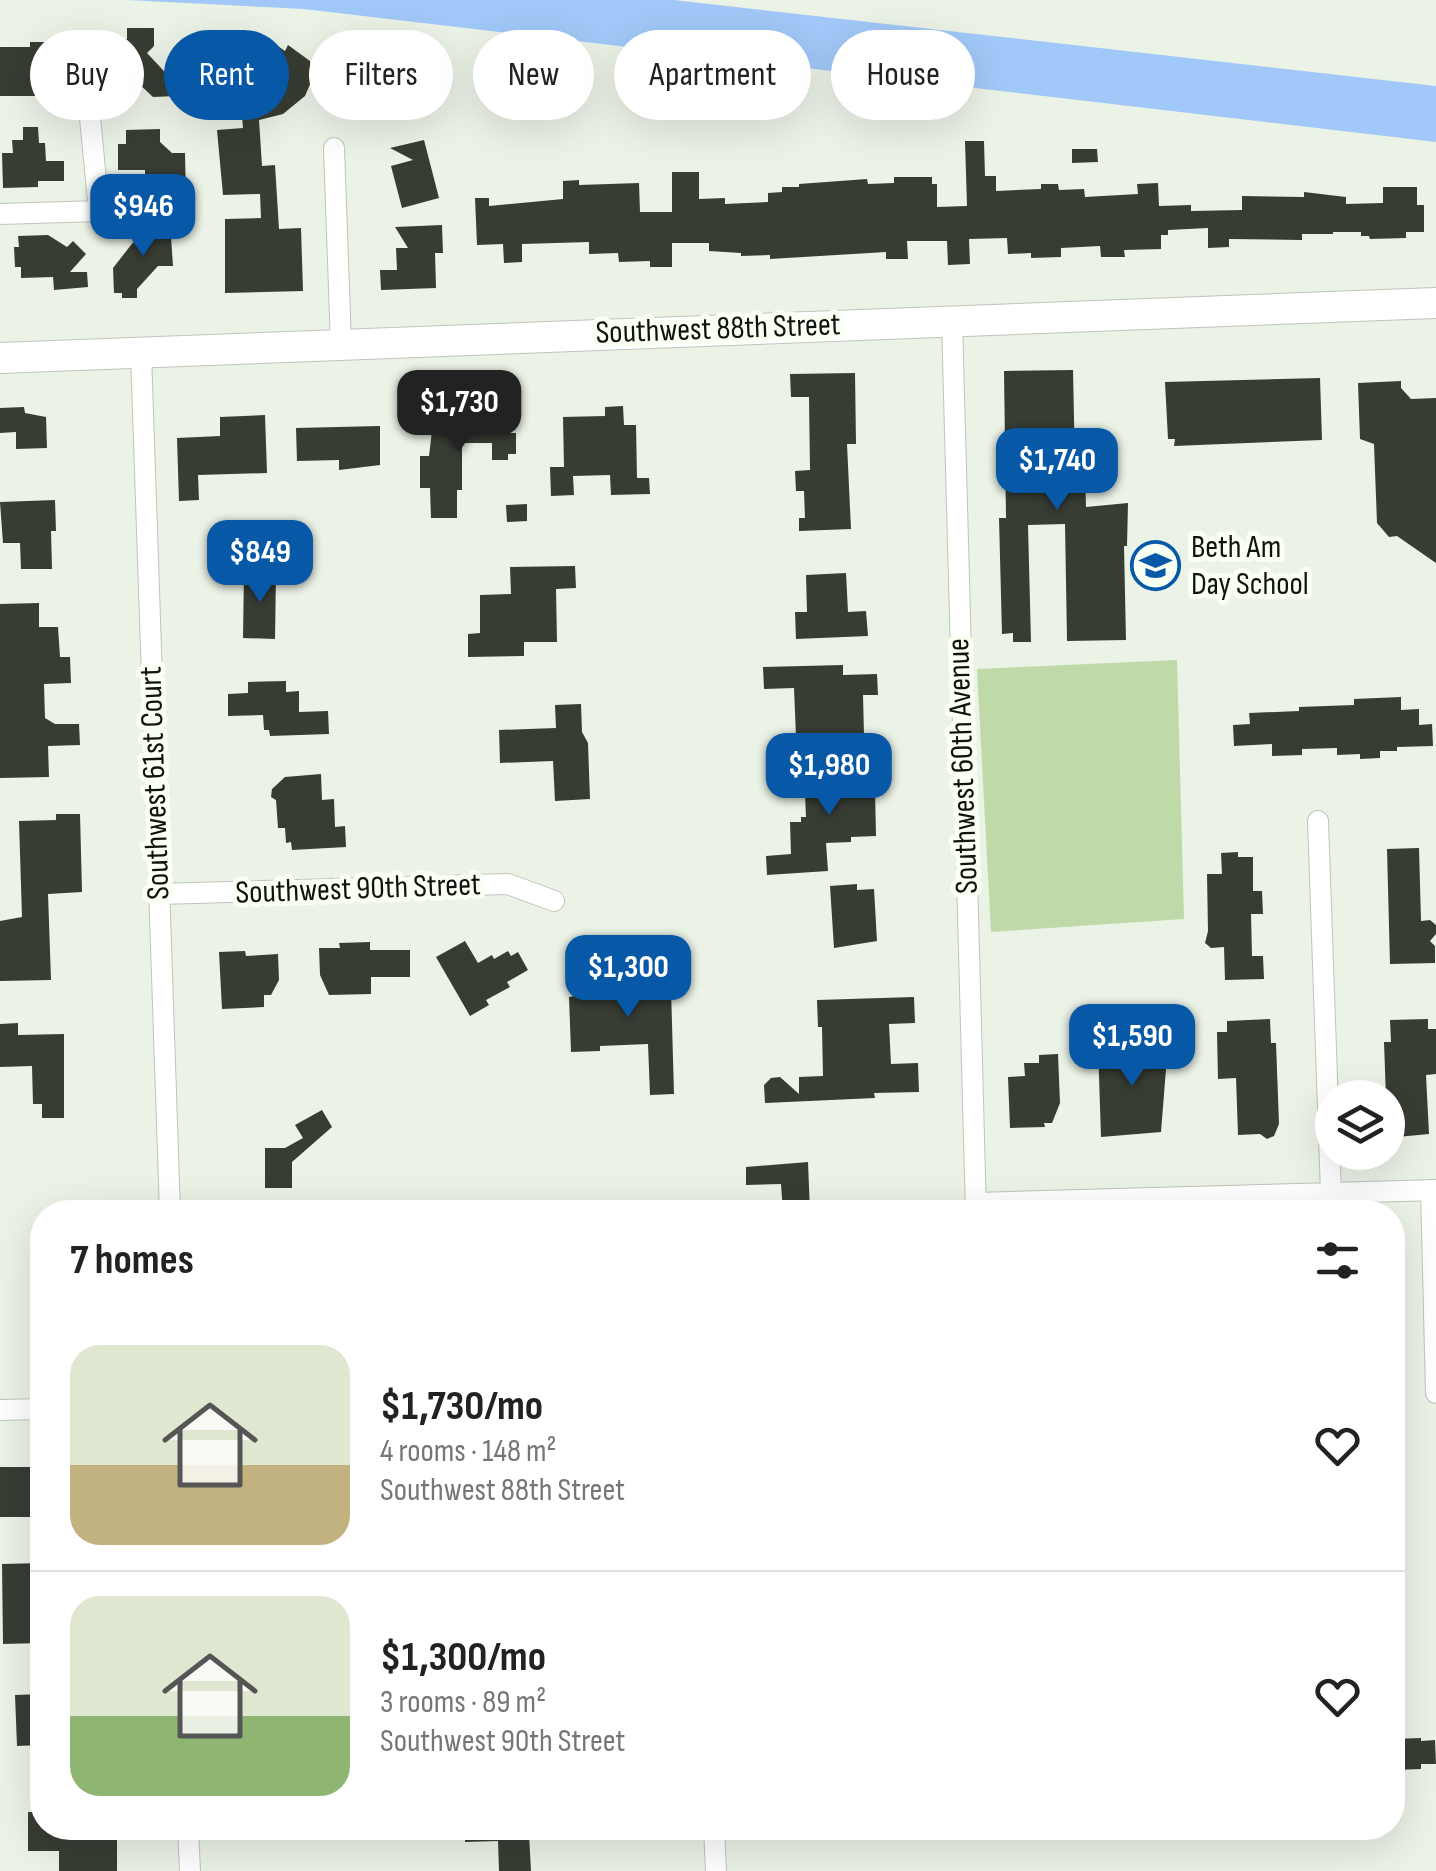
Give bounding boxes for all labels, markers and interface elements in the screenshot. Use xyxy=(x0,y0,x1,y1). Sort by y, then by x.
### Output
chip: Buy xyxy=(30,30,144,120)
chip: Rent xyxy=(164,30,289,120)
chip: Filters xyxy=(309,30,453,120)
chip: New xyxy=(473,30,594,120)
chip: Apartment xyxy=(614,30,811,120)
chip: House xyxy=(831,30,975,120)
pin: $946 xyxy=(84,174,202,259)
text: $946 xyxy=(112,187,174,226)
street label: Southwest 88th Street xyxy=(595,305,841,353)
pin: $1,730 xyxy=(378,370,540,455)
text: $1,730 xyxy=(419,383,499,422)
pin: $1,740 xyxy=(976,428,1138,513)
text: $1,740 xyxy=(1018,441,1096,480)
pin: $849 xyxy=(201,520,319,605)
place label: Beth Am Day School xyxy=(1191,528,1309,604)
text: $849 xyxy=(229,533,291,572)
school or university icon: Beth Am Day School xyxy=(1130,539,1182,591)
street label: Southwest 60th Avenue xyxy=(939,637,987,895)
street label: Southwest 61st Court xyxy=(131,666,179,900)
pin: $1,980 xyxy=(748,733,910,818)
text: $1,980 xyxy=(788,746,870,785)
street label: Southwest 90th Street xyxy=(235,865,481,913)
pin: $1,300 xyxy=(547,935,709,1020)
text: $1,300 xyxy=(587,948,669,987)
pin: $1,590 xyxy=(1051,1004,1213,1089)
text: $1,590 xyxy=(1091,1017,1173,1056)
map controls xyxy=(1315,1080,1405,1170)
button: layers xyxy=(1315,1080,1405,1170)
icon: filters xyxy=(1310,1233,1365,1288)
text: 7 homes xyxy=(70,1235,194,1286)
text: $1,730/mo xyxy=(380,1381,543,1432)
icon: home xyxy=(150,1385,270,1505)
icon: heart xyxy=(1310,1418,1365,1473)
text: 4 rooms · 148 m² xyxy=(380,1432,557,1471)
text: Southwest 88th Street xyxy=(380,1471,625,1510)
text: $1,300/mo xyxy=(380,1632,546,1683)
icon: home xyxy=(150,1636,270,1756)
icon: heart xyxy=(1310,1669,1365,1724)
text: 3 rooms · 89 m² xyxy=(380,1683,546,1722)
text: Southwest 90th Street xyxy=(380,1722,625,1761)

